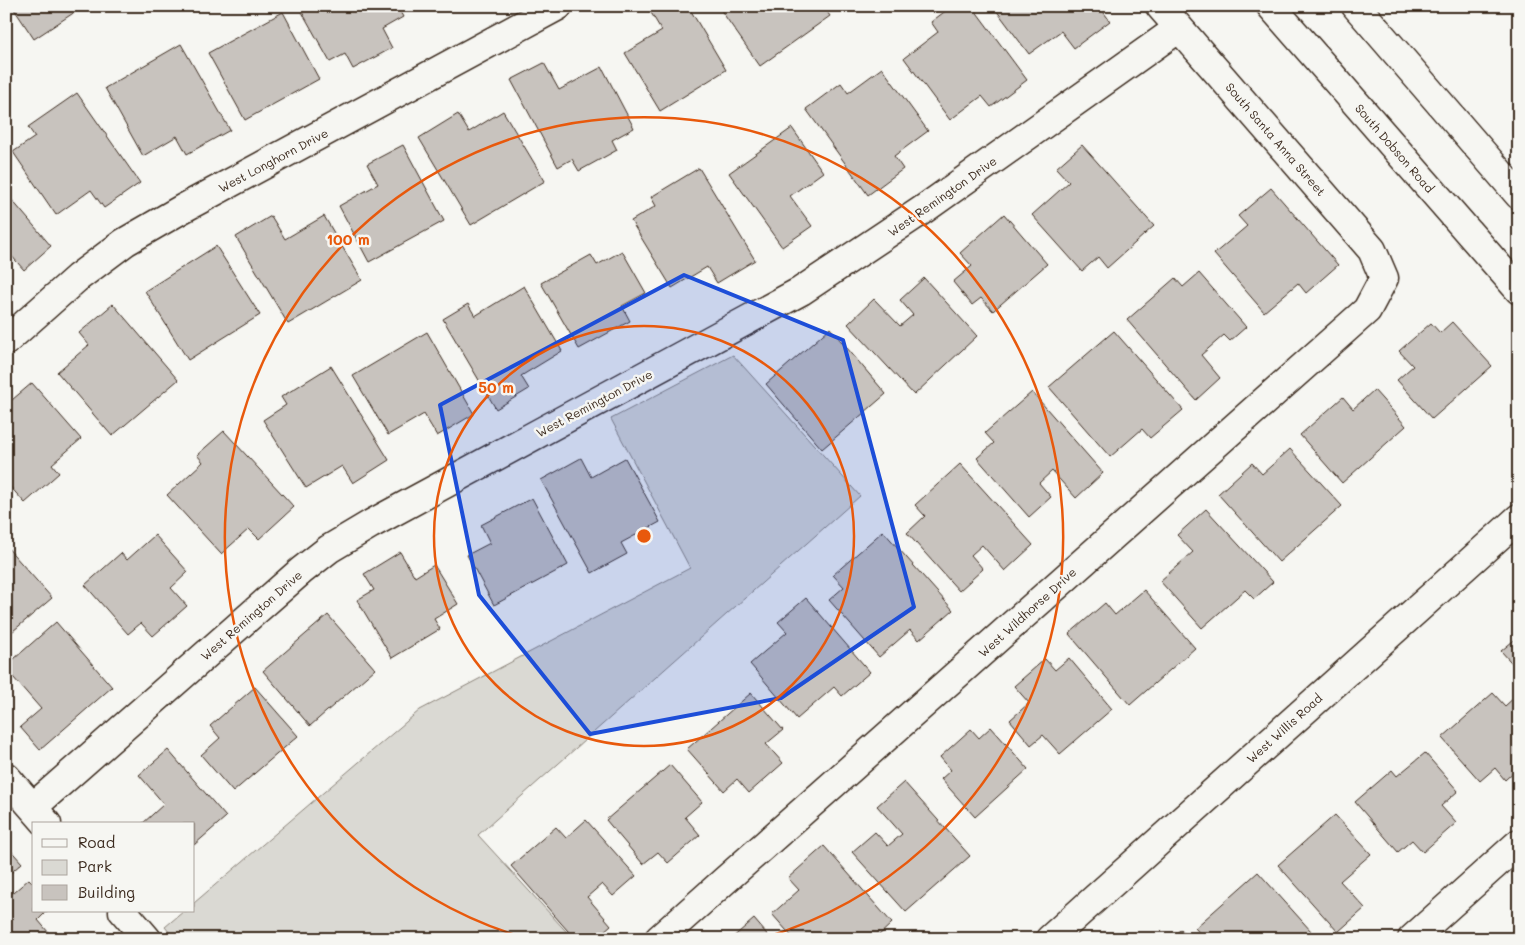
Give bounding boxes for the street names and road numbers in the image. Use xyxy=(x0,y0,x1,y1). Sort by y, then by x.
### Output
street label: South Santa Anna Street xyxy=(1222,79,1330,199)
street label: South Dobson Road xyxy=(1352,100,1438,196)
street label: West Longhorn Drive xyxy=(215,124,331,196)
street label: West Remington Drive xyxy=(884,152,1000,240)
street label: West Remington Drive xyxy=(533,366,655,440)
street label: West Wildhorse Drive xyxy=(975,564,1079,660)
street label: West Remington Drive xyxy=(197,566,305,664)
street label: West Willis Road xyxy=(1243,690,1325,766)

